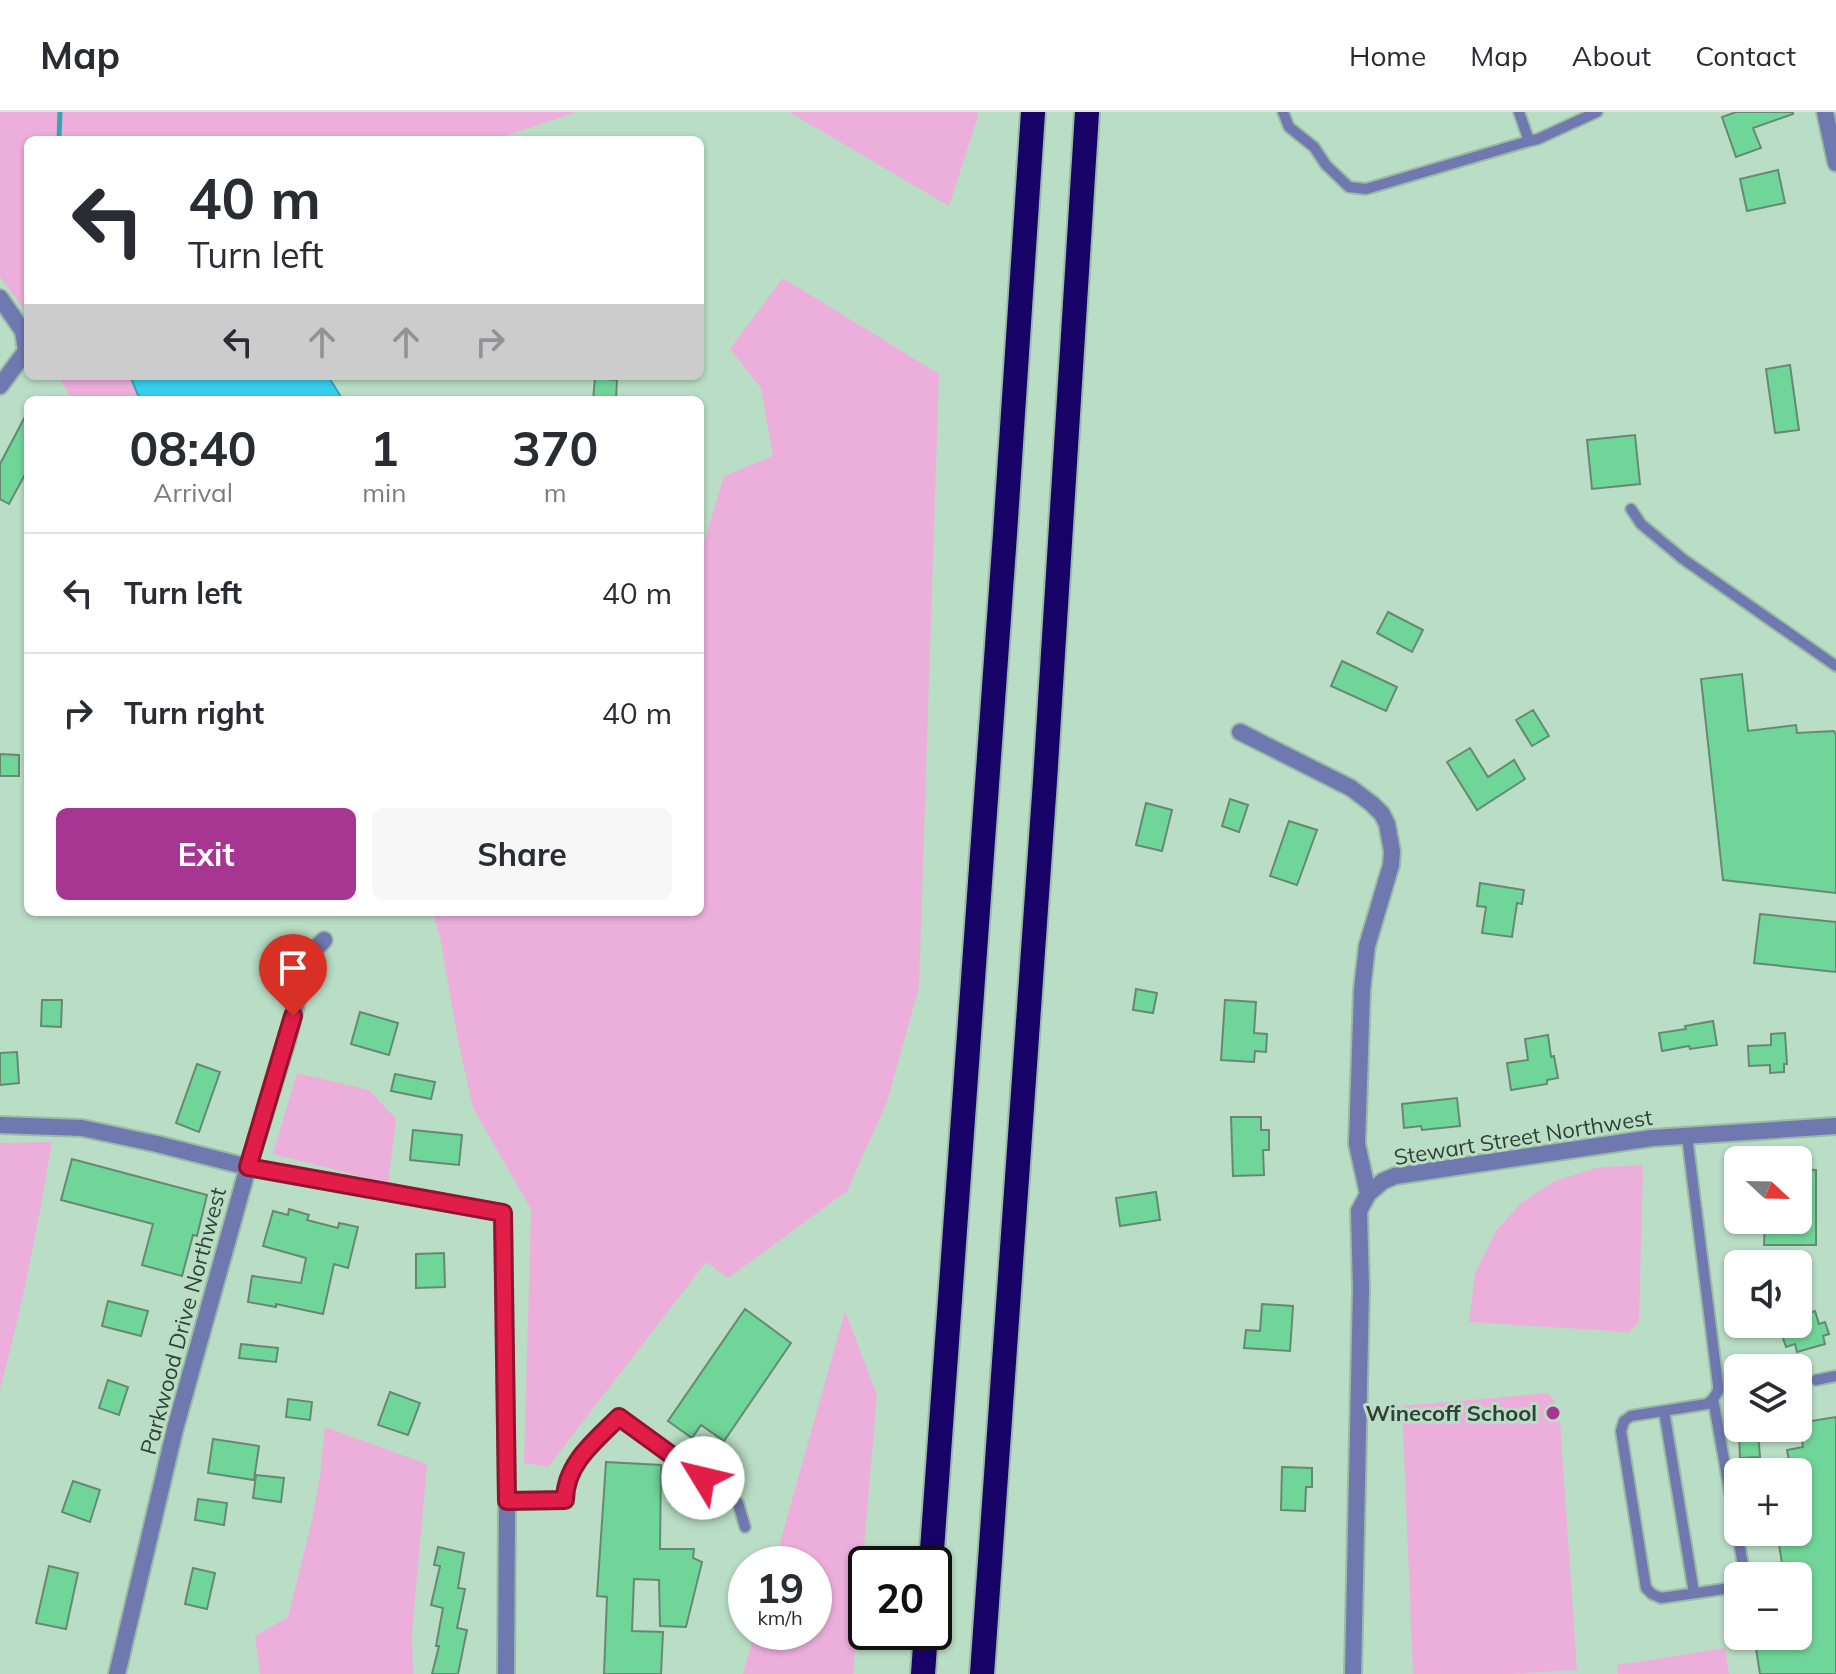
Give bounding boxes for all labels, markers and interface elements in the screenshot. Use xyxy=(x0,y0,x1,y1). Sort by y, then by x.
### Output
text: Map xyxy=(40,31,120,79)
text: Home xyxy=(1349,38,1426,73)
text: Map xyxy=(1470,38,1528,73)
text: About xyxy=(1572,38,1651,73)
text: Contact xyxy=(1695,38,1796,73)
text: 40 m xyxy=(188,163,321,233)
icon: left xyxy=(56,168,160,272)
text: Turn left xyxy=(188,232,324,277)
icon: left xyxy=(216,320,260,364)
icon: ahead xyxy=(300,320,344,364)
icon: ahead xyxy=(384,320,428,364)
icon: right xyxy=(468,320,512,364)
text: 08:40 xyxy=(130,418,257,478)
text: 1 xyxy=(370,418,399,478)
text: 370 xyxy=(512,418,598,478)
text: Arrival xyxy=(153,476,233,509)
text: min xyxy=(362,476,406,509)
text: m xyxy=(544,476,567,509)
icon: left xyxy=(56,571,100,615)
text: Turn left xyxy=(124,574,242,612)
text: 40 m xyxy=(602,574,672,612)
icon: right xyxy=(56,691,100,735)
text: Turn right xyxy=(124,694,264,732)
text: 40 m xyxy=(602,694,672,732)
button: Exit xyxy=(56,808,356,900)
button: Share xyxy=(372,808,672,900)
pin xyxy=(259,934,327,1016)
icon: arrive xyxy=(271,946,315,990)
street label: Stewart Street Northwest xyxy=(1392,1103,1654,1171)
north arrow xyxy=(1724,1146,1812,1234)
map controls xyxy=(1724,1146,1812,1650)
street label: Parkwood Drive Northwest xyxy=(134,1184,232,1458)
button: sound xyxy=(1724,1250,1812,1338)
button: layers xyxy=(1724,1354,1812,1442)
place label: Winecoff School xyxy=(1365,1399,1537,1427)
marker: Winecoff School xyxy=(1544,1404,1562,1422)
position arrow xyxy=(661,1436,745,1520)
button: + xyxy=(1724,1458,1812,1546)
speed limit sign: 20 xyxy=(848,1546,952,1650)
button: − xyxy=(1724,1562,1812,1650)
text: 19 xyxy=(756,1563,804,1613)
text: km/h xyxy=(757,1605,803,1630)

